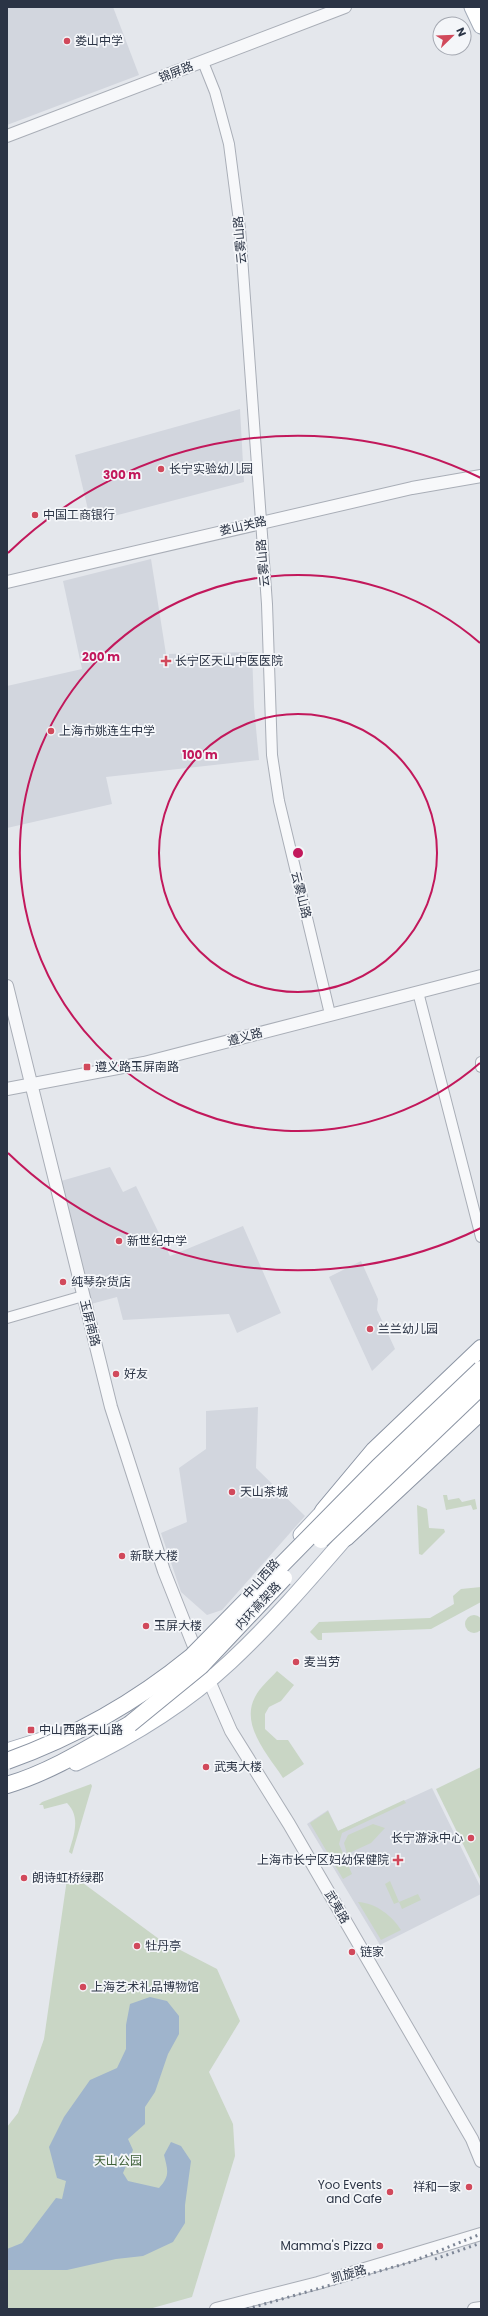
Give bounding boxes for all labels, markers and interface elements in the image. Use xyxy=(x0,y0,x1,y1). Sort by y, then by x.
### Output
north arrow xyxy=(432,16,472,56)
text: N xyxy=(452,25,470,39)
place label: 娄山中学 xyxy=(75,32,123,49)
marker: 娄山中学 xyxy=(62,36,72,46)
street label: 锦屏路 xyxy=(156,57,196,86)
street label: 云雾山路 xyxy=(229,215,250,265)
place label: 长宁实验幼儿园 xyxy=(169,460,253,477)
marker: 长宁实验幼儿园 xyxy=(156,464,166,474)
text: 300 m xyxy=(103,466,141,483)
place label: 中国工商银行 xyxy=(43,506,115,523)
marker: 中国工商银行 xyxy=(30,510,40,520)
street label: 娄山关路 xyxy=(218,512,268,539)
street label: 云雾山路 xyxy=(252,538,273,588)
text: 200 m xyxy=(82,648,120,665)
place label: 长宁区天山中医医院 xyxy=(175,652,283,669)
marker: 长宁区天山中医医院 xyxy=(160,655,172,667)
place label: 上海市姚连生中学 xyxy=(59,722,155,739)
marker: 上海市姚连生中学 xyxy=(46,726,56,736)
text: 100 m xyxy=(182,746,218,763)
centre of rings xyxy=(291,846,305,860)
street label: 云雾山路 xyxy=(287,870,316,920)
street label: 遵义路 xyxy=(225,1024,264,1049)
place label: 遵义路玉屏南路 xyxy=(95,1058,179,1075)
marker: 遵义路玉屏南路 xyxy=(82,1062,92,1072)
place label: 新世纪中学 xyxy=(127,1232,187,1249)
marker: 新世纪中学 xyxy=(114,1236,124,1246)
place label: 纯琴杂货店 xyxy=(71,1273,131,1290)
marker: 纯琴杂货店 xyxy=(58,1277,68,1287)
street label: 玉屏南路 xyxy=(76,1298,105,1348)
place label: 兰兰幼儿园 xyxy=(378,1320,438,1337)
marker: 兰兰幼儿园 xyxy=(365,1324,375,1334)
place label: 好友 xyxy=(124,1365,148,1382)
marker: 好友 xyxy=(111,1369,121,1379)
place label: 天山茶城 xyxy=(240,1483,288,1500)
marker: 天山茶城 xyxy=(227,1487,237,1497)
place label: 新联大楼 xyxy=(130,1547,178,1564)
marker: 新联大楼 xyxy=(117,1551,127,1561)
street label: 中山西路 xyxy=(238,1555,283,1602)
street label: 内环高架路 xyxy=(231,1578,284,1633)
place label: 玉屏大楼 xyxy=(154,1617,202,1634)
marker: 玉屏大楼 xyxy=(141,1621,151,1631)
place label: 麦当劳 xyxy=(304,1653,340,1670)
marker: 麦当劳 xyxy=(291,1657,301,1667)
place label: 中山西路天山路 xyxy=(39,1721,123,1738)
marker: 中山西路天山路 xyxy=(26,1725,36,1735)
place label: 武夷大楼 xyxy=(214,1758,262,1775)
marker: 武夷大楼 xyxy=(201,1762,211,1772)
place label: 长宁游泳中心 xyxy=(391,1829,463,1846)
marker: 长宁游泳中心 xyxy=(466,1833,476,1843)
place label: 上海市长宁区妇幼保健院 xyxy=(257,1851,389,1868)
marker: 上海市长宁区妇幼保健院 xyxy=(392,1854,404,1866)
place label: 朗诗虹桥绿郡 xyxy=(32,1869,104,1886)
marker: 朗诗虹桥绿郡 xyxy=(19,1873,29,1883)
street label: 武夷路 xyxy=(321,1887,354,1927)
place label: 牡丹亭 xyxy=(145,1937,181,1954)
marker: 牡丹亭 xyxy=(132,1941,142,1951)
place label: 链家 xyxy=(360,1943,384,1960)
marker: 链家 xyxy=(347,1947,357,1957)
place label: 上海艺术礼品博物馆 xyxy=(91,1978,199,1995)
marker: 上海艺术礼品博物馆 xyxy=(78,1982,88,1992)
park label: 天山公园 xyxy=(94,2152,142,2169)
place label: Yoo Events and Cafe xyxy=(318,2176,382,2207)
place label: 祥和一家 xyxy=(413,2178,461,2195)
marker: 祥和一家 xyxy=(464,2182,474,2192)
marker: Yoo Events and Cafe xyxy=(385,2187,395,2197)
place label: Mamma's Pizza xyxy=(280,2237,372,2254)
marker: Mamma's Pizza xyxy=(375,2241,385,2251)
street label: 凯旋路 xyxy=(329,2260,369,2287)

